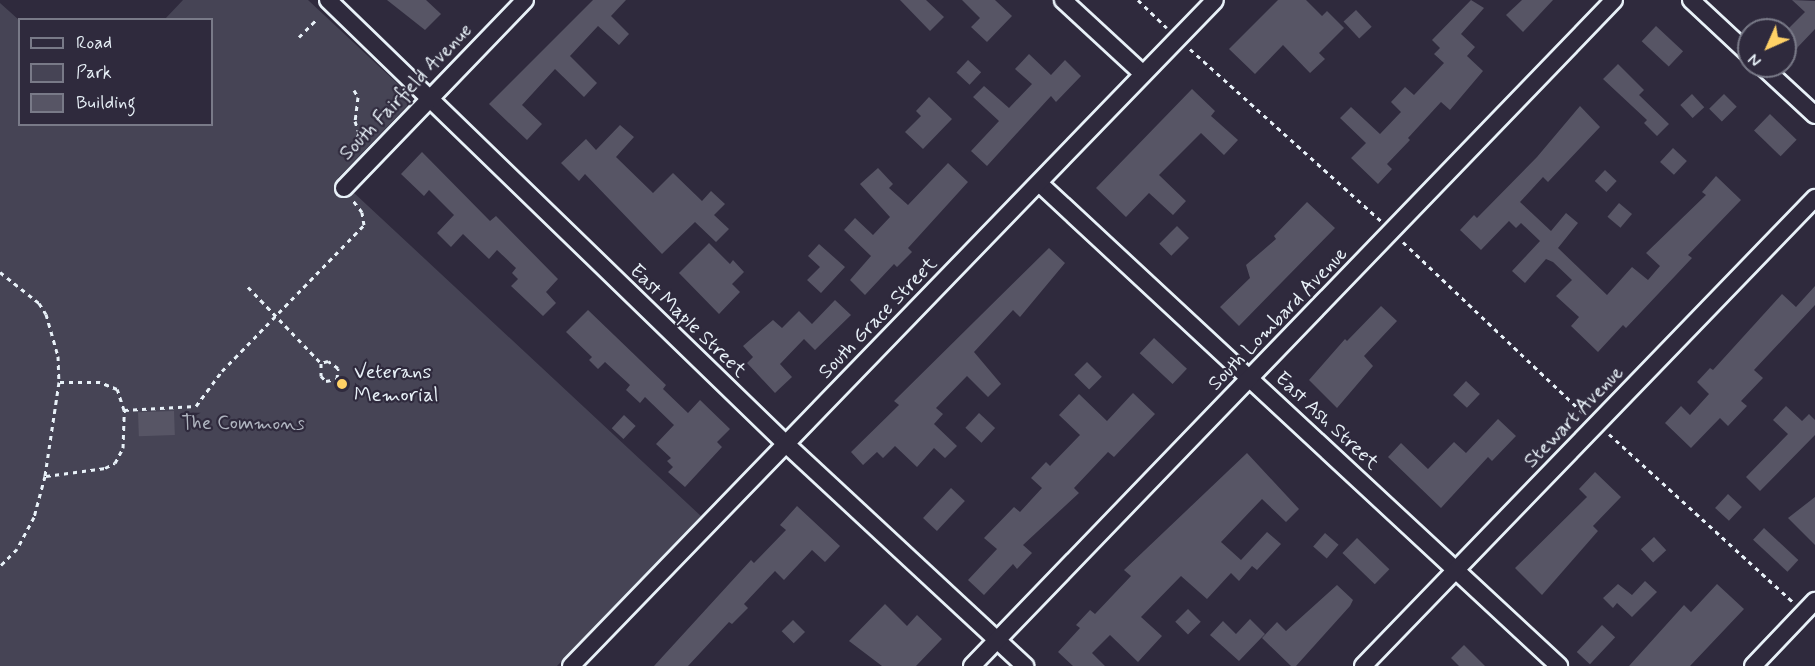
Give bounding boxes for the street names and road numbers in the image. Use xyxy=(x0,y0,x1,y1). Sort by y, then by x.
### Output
street label: South Fairfield Avenue xyxy=(333,17,479,167)
street label: South Lombard Avenue xyxy=(1201,240,1355,398)
street label: South Grace Street xyxy=(814,252,942,384)
street label: East Maple Street xyxy=(625,259,751,383)
street label: Stewart Avenue xyxy=(1517,359,1631,475)
street label: East Ash Street xyxy=(1270,367,1384,475)

